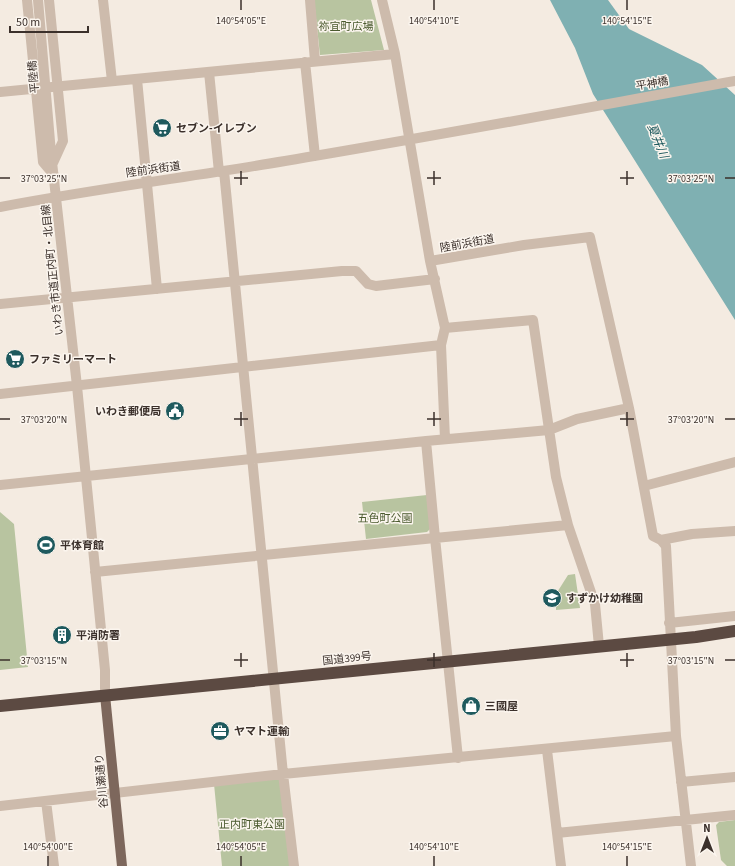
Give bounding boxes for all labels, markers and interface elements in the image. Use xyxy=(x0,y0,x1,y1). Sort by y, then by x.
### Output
scale bar xyxy=(10,8,88,34)
text: 50 m xyxy=(16,14,40,31)
text: 140°54'05"E xyxy=(216,14,266,28)
text: 140°54'10"E xyxy=(409,14,459,28)
text: 140°54'15"E xyxy=(602,14,652,28)
park label: 祢宜町広場 xyxy=(319,19,374,34)
street label: 平陸橋 xyxy=(25,60,42,94)
street label: 平神橋 xyxy=(635,73,670,94)
supermarket icon: セブン-イレブン xyxy=(151,117,173,139)
place label: セブン-イレブン xyxy=(176,121,257,136)
water label: 夏井川 xyxy=(643,121,673,163)
street label: 陸前浜街道 xyxy=(125,158,181,181)
text: 37°03'25"N xyxy=(21,172,67,186)
text: 37°03'25"N xyxy=(668,172,714,186)
street label: いわき市道正内町・北目線 xyxy=(38,204,67,336)
street label: 陸前浜街道 xyxy=(439,231,495,256)
supermarket icon: ファミリーマート xyxy=(4,348,26,370)
place label: ファミリーマート xyxy=(29,352,117,367)
public building icon: いわき郵便局 xyxy=(164,400,186,422)
place label: いわき郵便局 xyxy=(95,404,161,419)
text: 37°03'20"N xyxy=(21,413,67,427)
text: 37°03'20"N xyxy=(668,413,714,427)
park label: 五色町公園 xyxy=(358,511,413,526)
sports icon: 平体育館 xyxy=(35,534,57,556)
place label: 平体育館 xyxy=(60,538,104,553)
school or university icon: すずかけ幼稚園 xyxy=(541,587,563,609)
place label: すずかけ幼稚園 xyxy=(566,591,643,606)
building icon: 平消防署 xyxy=(51,624,73,646)
place label: 平消防署 xyxy=(76,628,120,643)
street label: 国道399号 xyxy=(322,648,372,669)
text: 37°03'15"N xyxy=(21,654,67,668)
text: 37°03'15"N xyxy=(668,654,714,668)
shop icon: 三國屋 xyxy=(460,695,482,717)
place label: 三國屋 xyxy=(485,699,518,714)
office icon: ヤマト運輸 xyxy=(209,720,231,742)
place label: ヤマト運輸 xyxy=(234,724,290,739)
street label: 谷川瀬通り xyxy=(92,753,111,809)
park label: 正内町東公園 xyxy=(219,817,285,832)
north arrow xyxy=(687,818,727,858)
text: N xyxy=(703,821,711,836)
text: 140°54'00"E xyxy=(23,840,73,854)
text: 140°54'05"E xyxy=(216,840,266,854)
text: 140°54'10"E xyxy=(409,840,459,854)
text: 140°54'15"E xyxy=(602,840,652,854)

